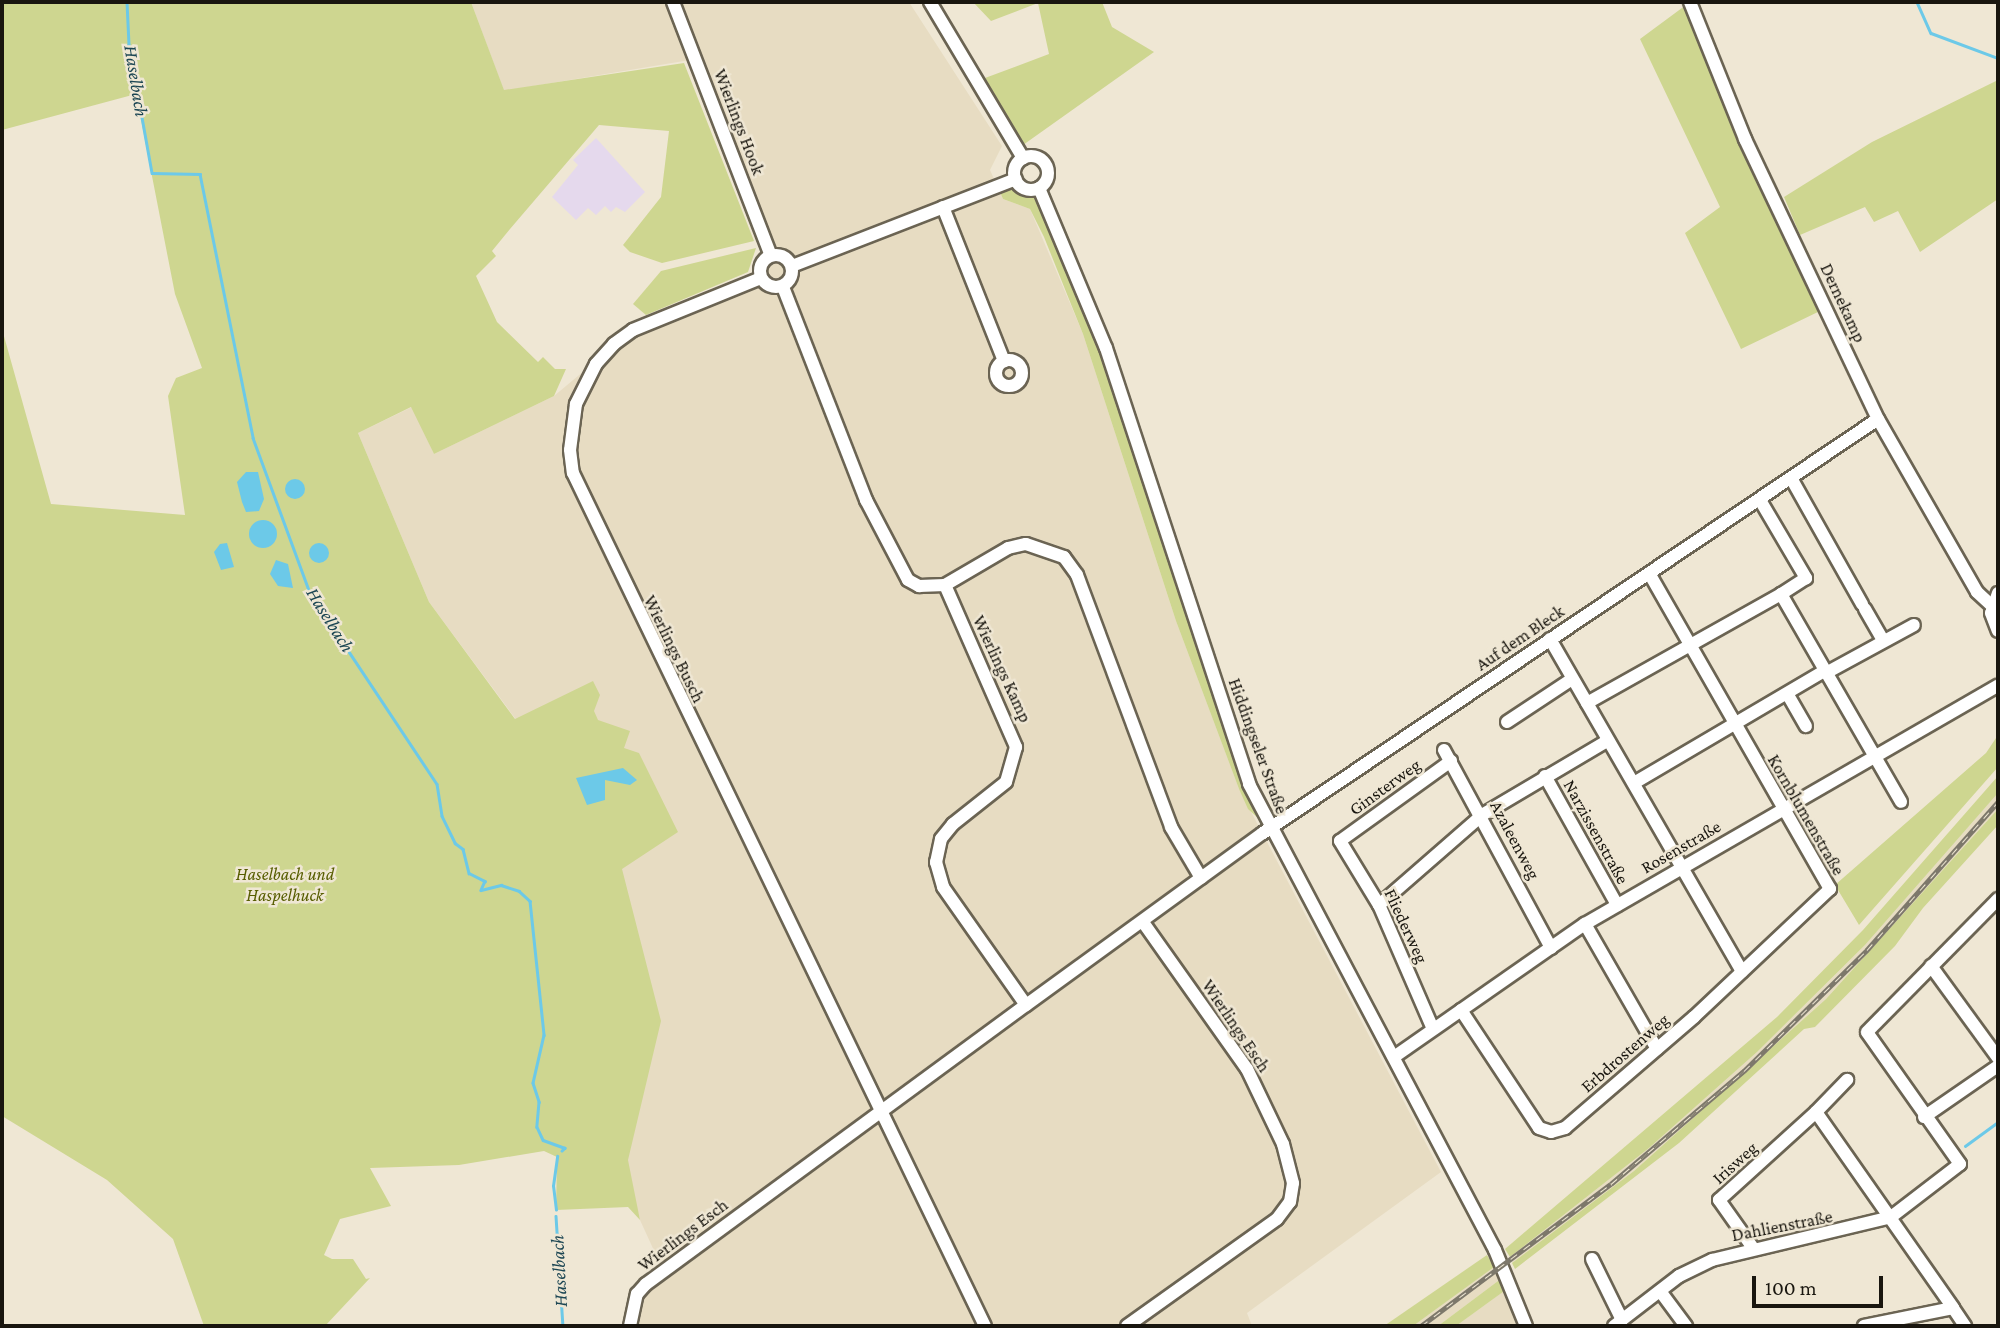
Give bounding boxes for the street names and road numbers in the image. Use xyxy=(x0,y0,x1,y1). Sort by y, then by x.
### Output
street label: Wierlings Hook xyxy=(709,66,769,178)
street label: Dernekamp xyxy=(1815,260,1871,346)
street label: Wierlings Busch xyxy=(639,592,709,706)
street label: Auf dem Bleck xyxy=(1472,601,1568,675)
street label: Wierlings Kamp xyxy=(968,612,1036,726)
street label: Hiddingseler Straße xyxy=(1223,675,1293,817)
street label: Kornblumenstraße xyxy=(1763,751,1849,879)
street label: Ginsterweg xyxy=(1345,754,1425,820)
street label: Narzissenstraße xyxy=(1558,776,1634,888)
street label: Azaleenweg xyxy=(1485,797,1545,883)
street label: Rosenstraße xyxy=(1637,815,1725,879)
street label: Fliederweg xyxy=(1379,885,1433,967)
street label: Wierlings Esch xyxy=(1197,976,1275,1076)
street label: Erbdrostenweg xyxy=(1576,1009,1674,1097)
street label: Irisweg xyxy=(1708,1137,1762,1189)
street label: Wierlings Esch xyxy=(634,1194,732,1276)
street label: Dahlienstraße xyxy=(1730,1206,1834,1246)

